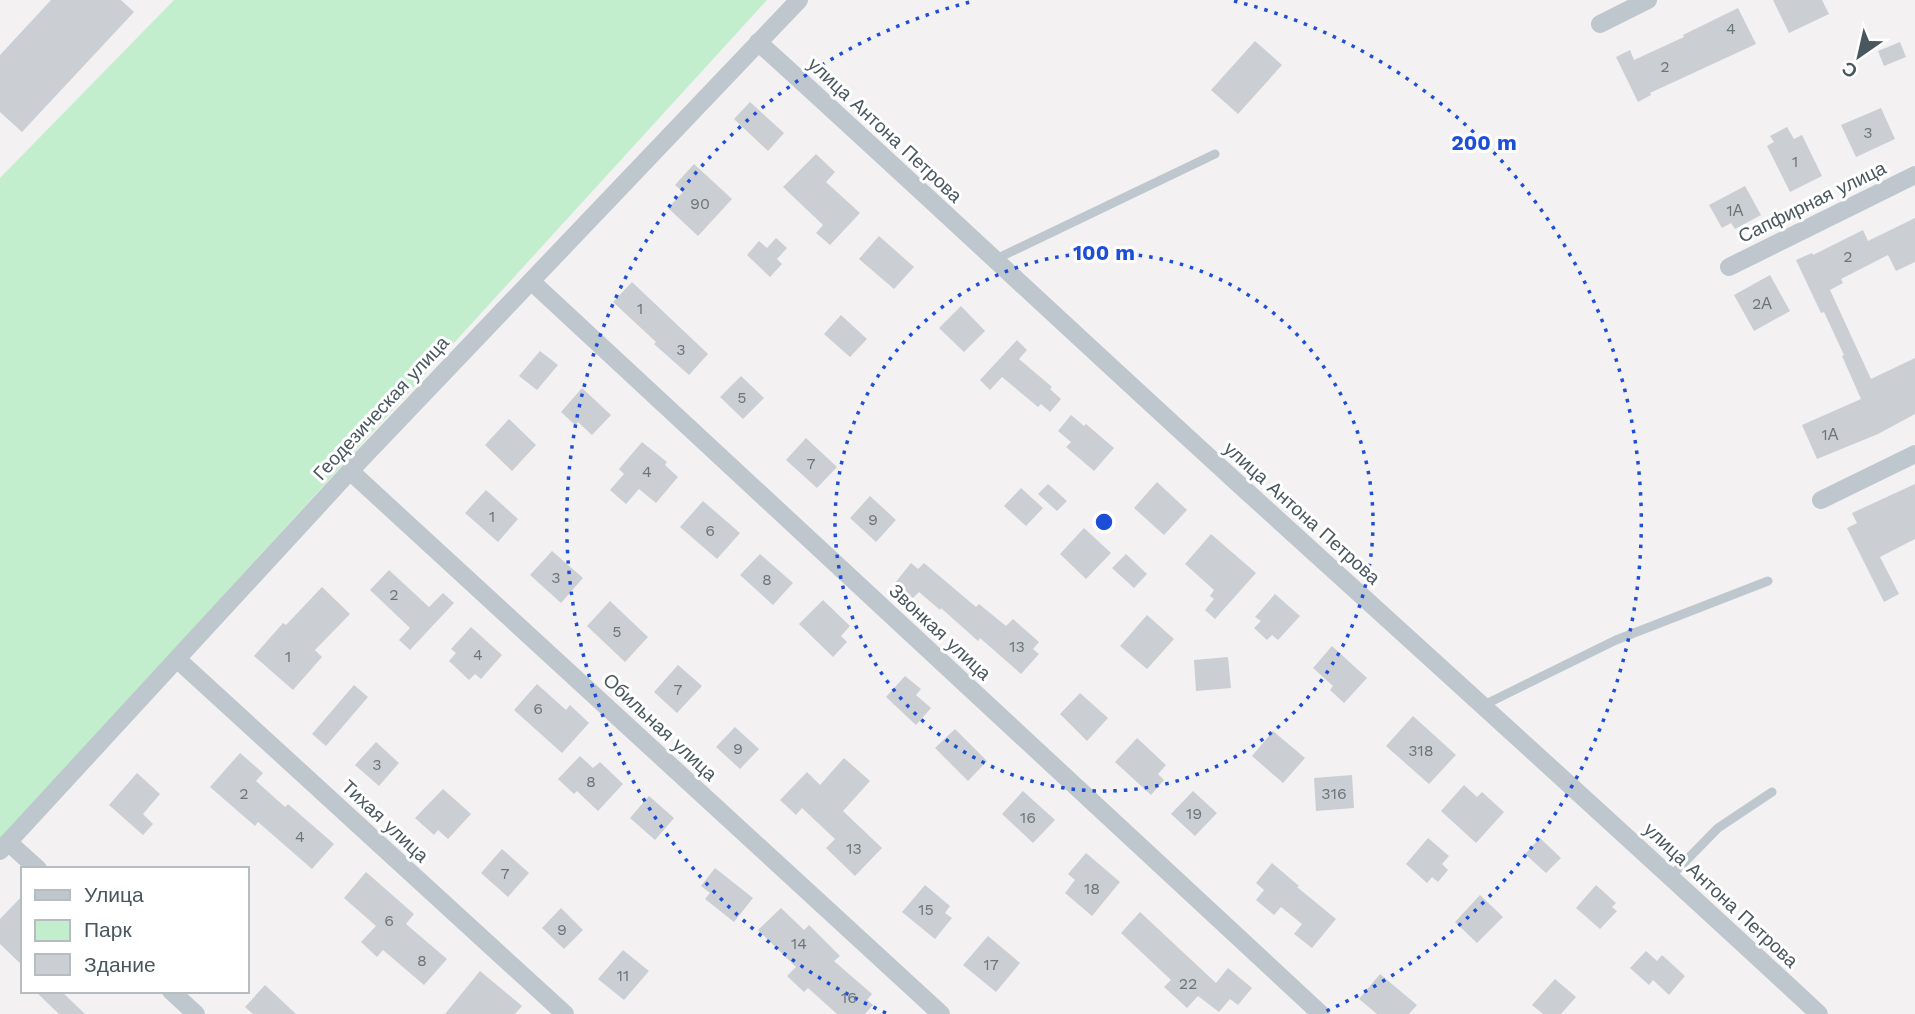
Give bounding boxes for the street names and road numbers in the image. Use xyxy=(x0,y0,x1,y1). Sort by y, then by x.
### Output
street label: улица Антона Петрова xyxy=(803,53,967,208)
street label: Сапфирная улица xyxy=(1734,156,1890,248)
street label: Геодезическая улица xyxy=(308,331,454,485)
street label: улица Антона Петрова xyxy=(1219,437,1385,590)
street label: Звонкая улица xyxy=(884,579,996,685)
street label: Обильная улица xyxy=(598,668,722,786)
street label: Тихая улица xyxy=(337,775,433,867)
street label: улица Антона Петрова xyxy=(1639,818,1803,973)

